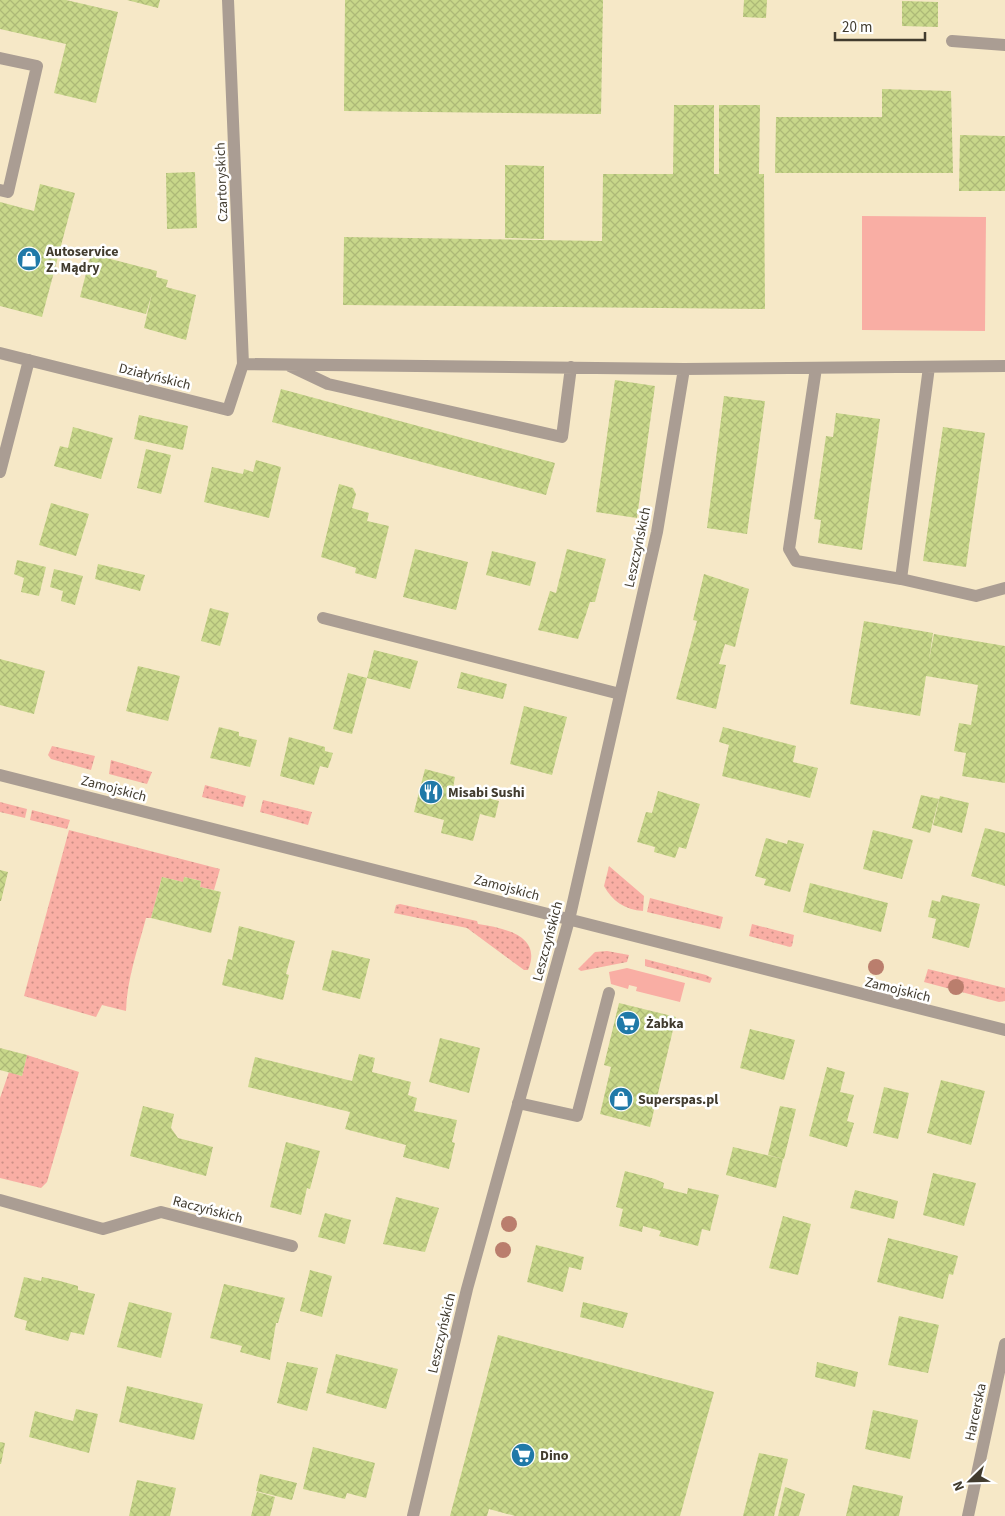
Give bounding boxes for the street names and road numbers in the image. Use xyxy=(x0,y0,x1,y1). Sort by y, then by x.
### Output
street label: Czartoryskich xyxy=(211,142,233,222)
street label: Działyńskich xyxy=(117,358,193,396)
street label: Leszczyńskich xyxy=(620,505,656,589)
street label: Zamojskich xyxy=(79,771,149,807)
street label: Zamojskich xyxy=(472,870,542,906)
street label: Leszczyńskich xyxy=(528,899,568,983)
street label: Zamojskich xyxy=(863,972,933,1008)
street label: Raczyńskich xyxy=(171,1191,245,1229)
street label: Leszczyńskich xyxy=(423,1291,461,1375)
street label: Harcerska xyxy=(960,1382,992,1443)

